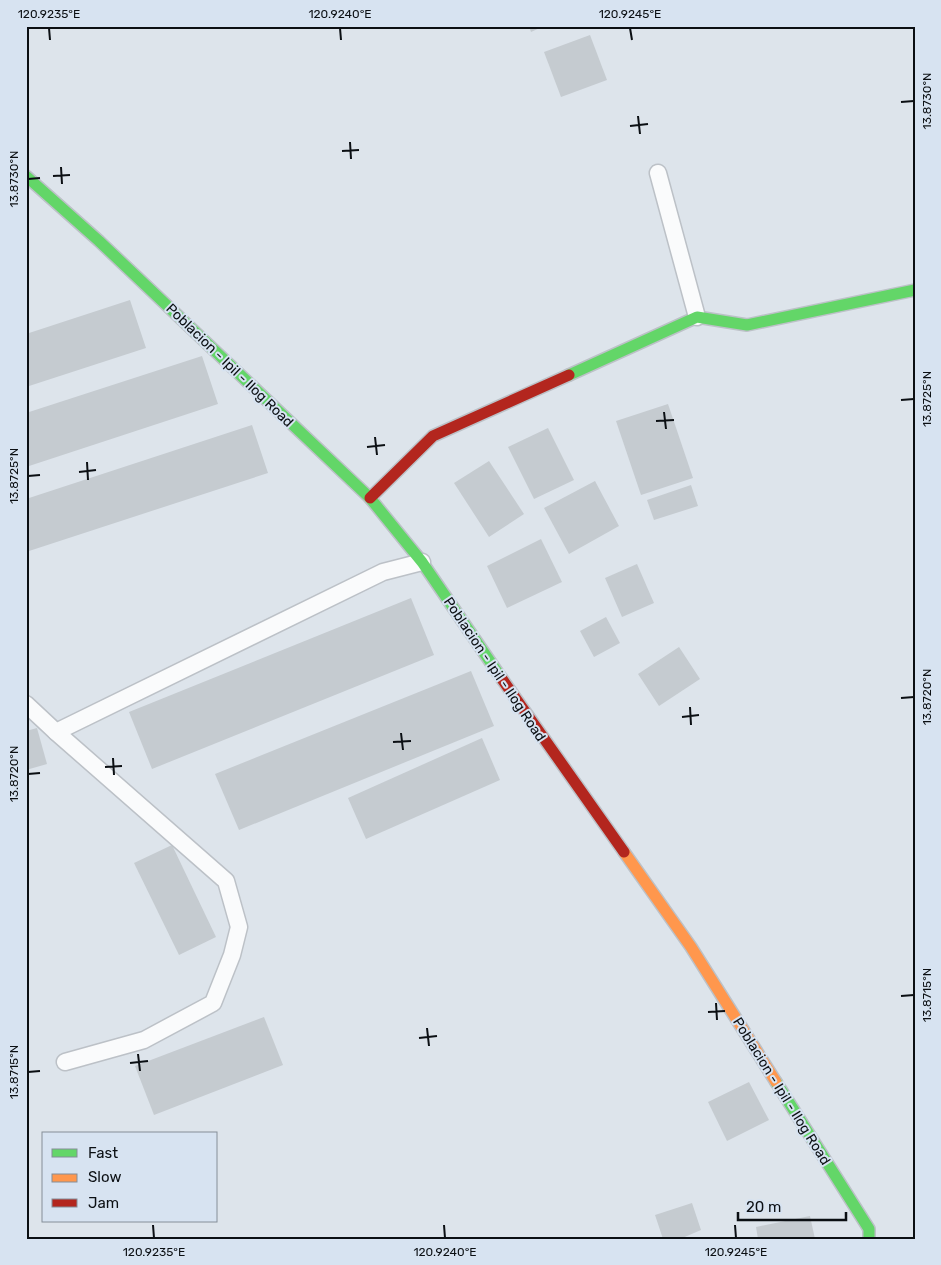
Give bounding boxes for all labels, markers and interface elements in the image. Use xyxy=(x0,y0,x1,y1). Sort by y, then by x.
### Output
text: 120.9235°E xyxy=(18,7,80,21)
text: 120.9240°E xyxy=(308,7,372,21)
text: 120.9245°E xyxy=(599,7,661,21)
text: 13.8730°N xyxy=(920,73,934,129)
text: 13.8730°N xyxy=(7,151,21,207)
street label: Poblacion - Ipil - Ilog Road xyxy=(162,300,297,431)
text: 13.8725°N xyxy=(920,371,934,427)
text: 13.8725°N xyxy=(7,448,21,504)
street label: Poblacion - Ipil - Ilog Road xyxy=(440,594,549,745)
text: 13.8720°N xyxy=(920,669,934,725)
text: 13.8720°N xyxy=(7,746,21,802)
text: 13.8715°N xyxy=(920,968,934,1022)
street label: Poblacion - Ipil - Ilog Road xyxy=(729,1014,834,1168)
text: 13.8715°N xyxy=(7,1045,21,1099)
legend xyxy=(42,1132,218,1222)
text: Fast xyxy=(88,1144,118,1162)
text: Slow xyxy=(88,1168,121,1186)
scale bar xyxy=(738,1190,846,1222)
text: Jam xyxy=(88,1194,119,1212)
text: 20 m xyxy=(746,1198,781,1216)
text: 120.9235°E xyxy=(123,1245,185,1259)
text: 120.9240°E xyxy=(413,1245,477,1259)
text: 120.9245°E xyxy=(705,1245,767,1259)

